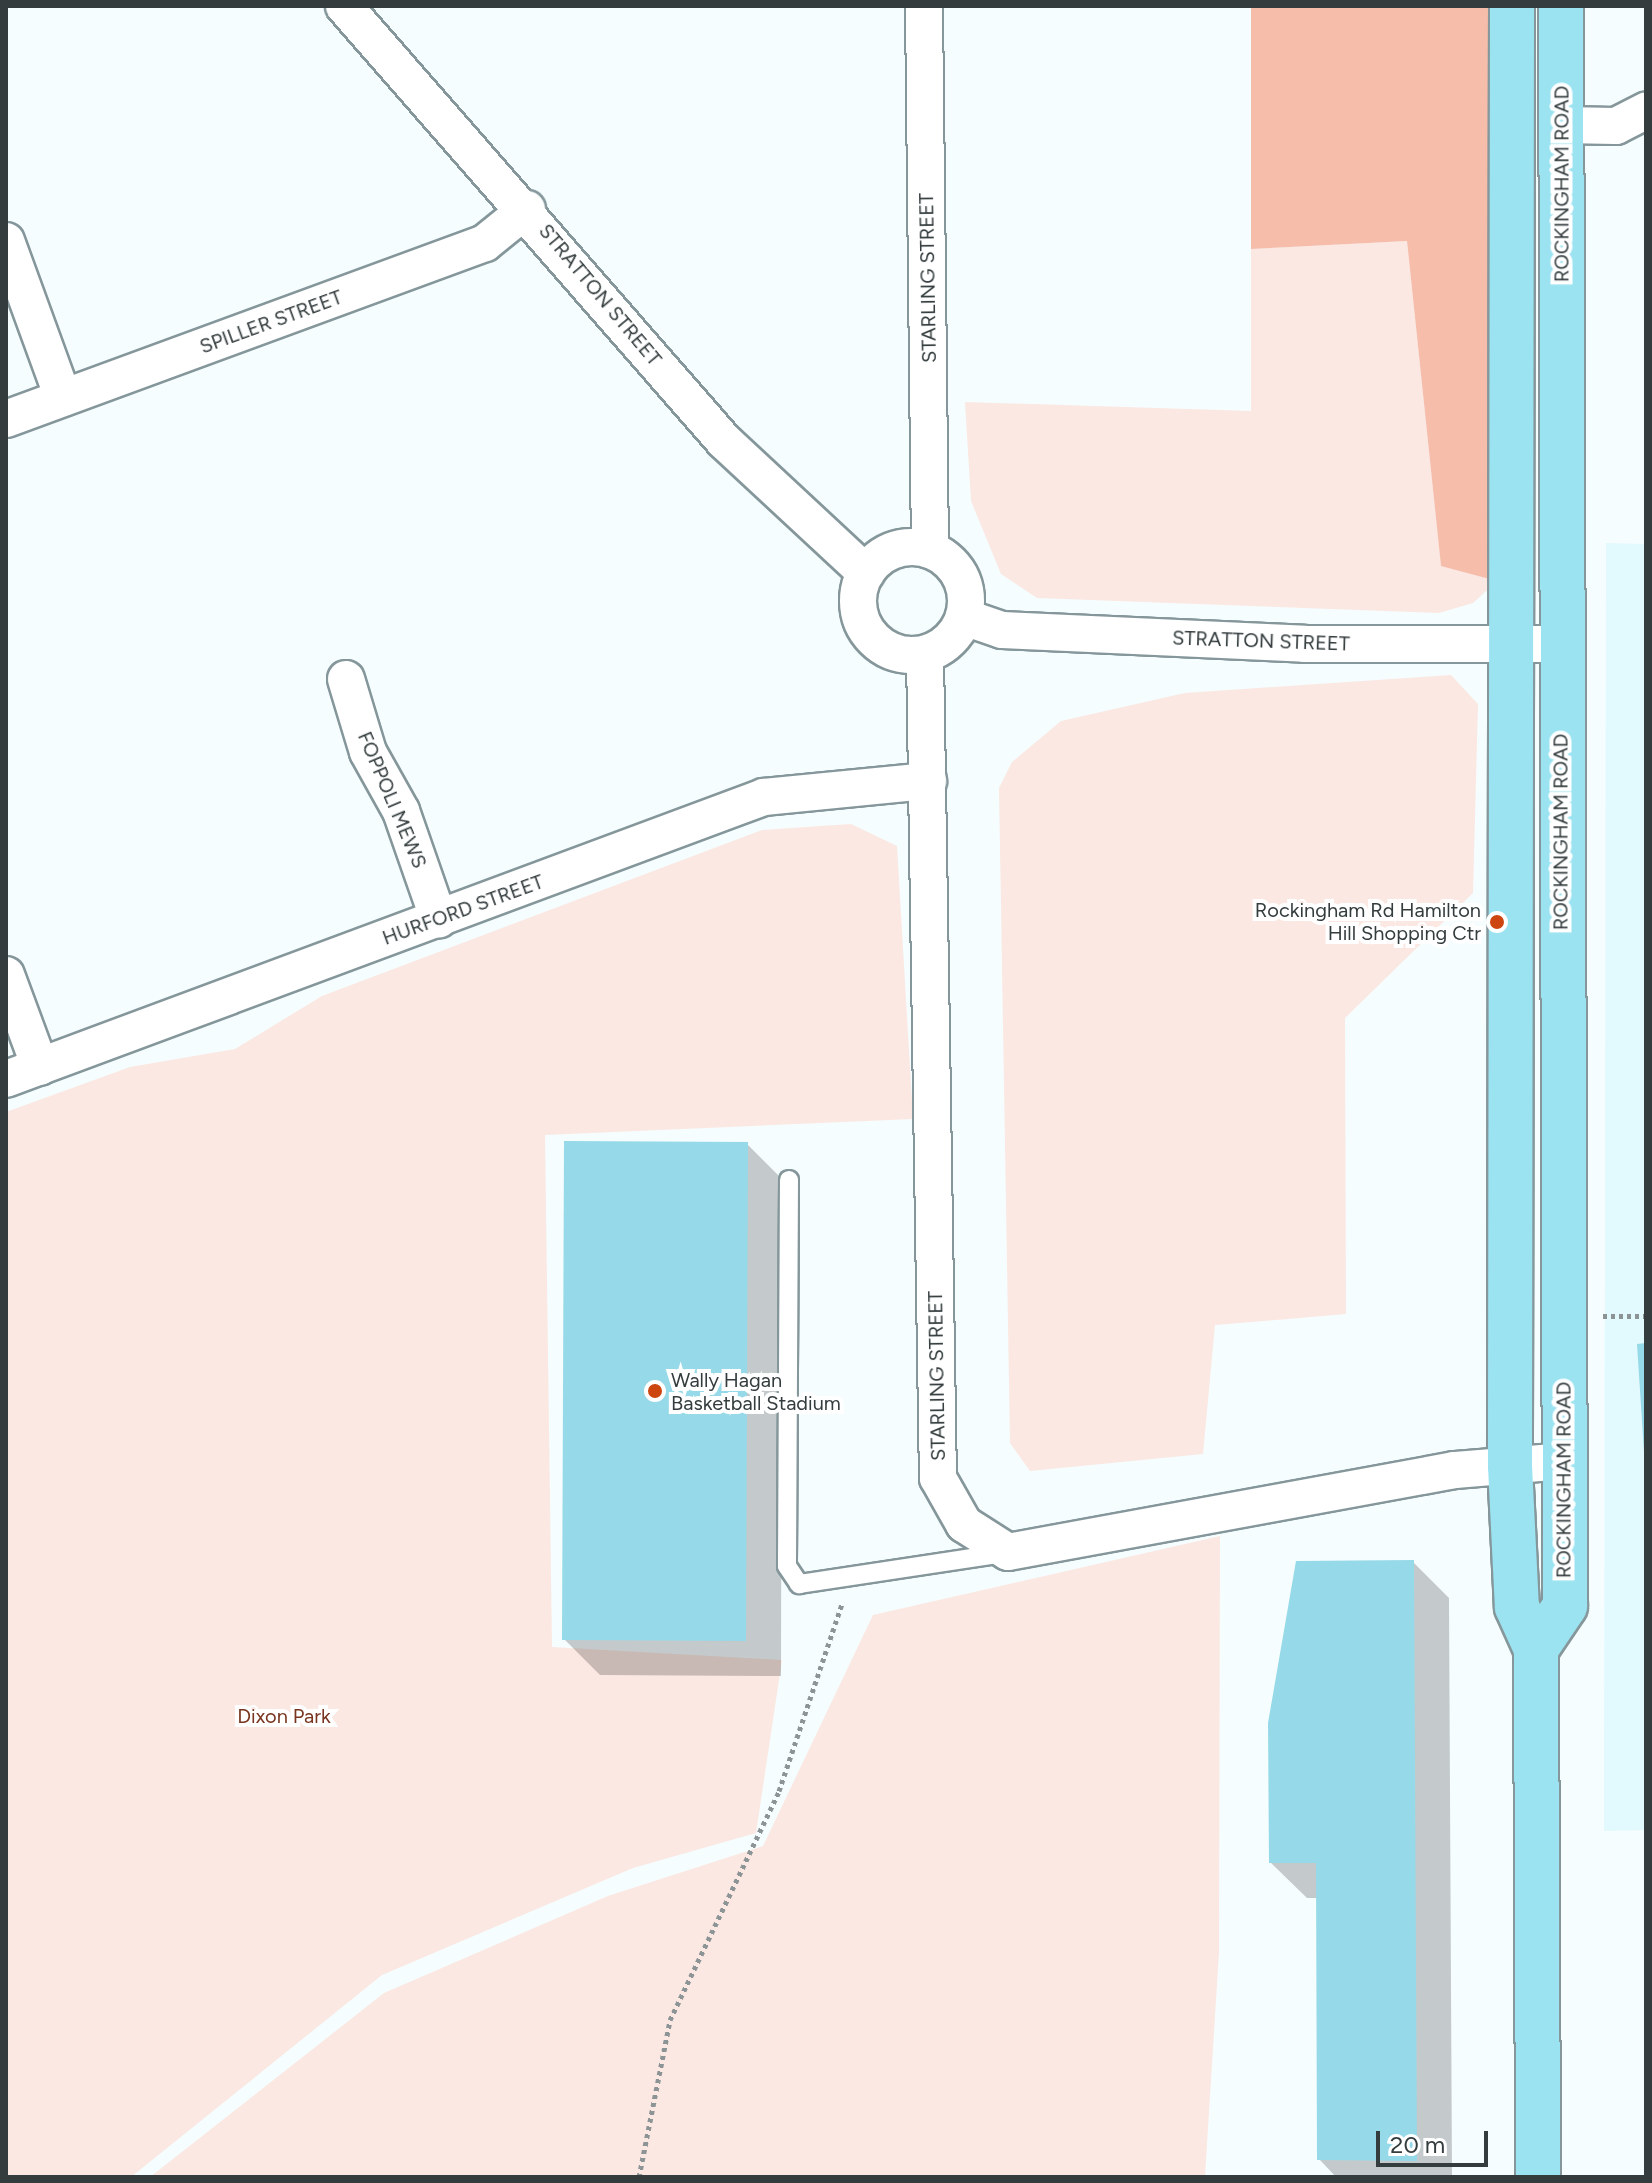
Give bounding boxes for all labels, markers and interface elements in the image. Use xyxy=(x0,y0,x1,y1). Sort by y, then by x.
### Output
street label: ROCKINGHAM ROAD xyxy=(1550,86,1574,282)
street label: STARLING STREET xyxy=(915,193,941,363)
street label: STRATTON STREET xyxy=(534,219,666,371)
street label: SPILLER STREET xyxy=(196,285,346,359)
street label: STRATTON STREET xyxy=(1172,626,1350,656)
street label: FOPPOLI MEWS xyxy=(352,728,432,872)
street label: ROCKINGHAM ROAD xyxy=(1549,734,1573,930)
street label: HURFORD STREET xyxy=(379,870,547,950)
place label: Rockingham Rd Hamilton Hill Shopping Ctr xyxy=(1255,898,1481,945)
marker: Rockingham Rd Hamilton Hill Shopping Ctr xyxy=(1488,913,1506,931)
street label: STARLING STREET xyxy=(924,1291,950,1461)
place label: Wally Hagan Basketball Stadium xyxy=(671,1368,841,1415)
marker: Wally Hagan Basketball Stadium xyxy=(646,1382,664,1400)
street label: ROCKINGHAM ROAD xyxy=(1552,1382,1576,1578)
park label: Dixon Park xyxy=(237,1704,331,1728)
scale bar xyxy=(1380,2115,1492,2165)
text: 20 m xyxy=(1390,2130,1445,2159)

